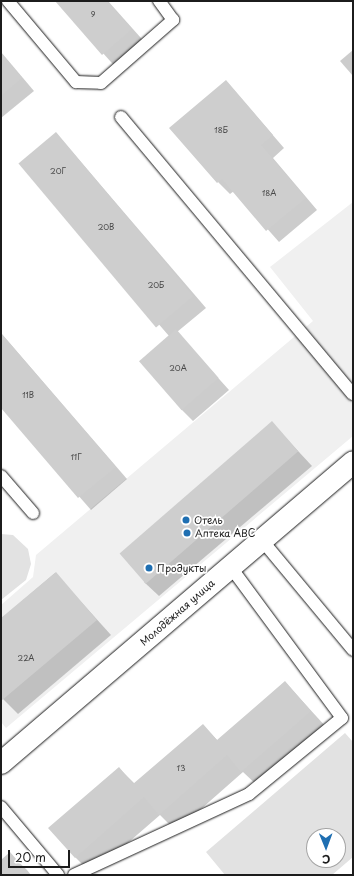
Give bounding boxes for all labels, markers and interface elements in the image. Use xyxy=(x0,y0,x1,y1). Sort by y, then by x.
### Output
house number: 9 xyxy=(91,10,95,20)
house number: 18Б xyxy=(214,126,228,136)
house number: 20Г xyxy=(50,167,66,177)
house number: 18А xyxy=(262,189,276,199)
house number: 20В xyxy=(98,223,114,233)
house number: 20Б xyxy=(148,281,164,291)
house number: 20А xyxy=(169,364,187,374)
house number: 11В xyxy=(22,391,34,401)
house number: 11Г xyxy=(70,453,82,463)
place label: Отель xyxy=(194,514,223,526)
marker: Отель xyxy=(181,515,191,525)
place label: Аптека АВС xyxy=(195,527,256,539)
marker: Аптека АВС xyxy=(182,528,192,538)
place label: Продукты xyxy=(157,562,206,574)
marker: Продукты xyxy=(144,563,154,573)
street label: Молодёжная улица xyxy=(137,576,217,648)
house number: 22А xyxy=(18,654,34,664)
house number: 13 xyxy=(177,764,185,774)
north arrow xyxy=(306,828,346,868)
scale bar xyxy=(10,842,72,868)
text: 20 m xyxy=(15,848,46,866)
text: С xyxy=(322,851,330,868)

